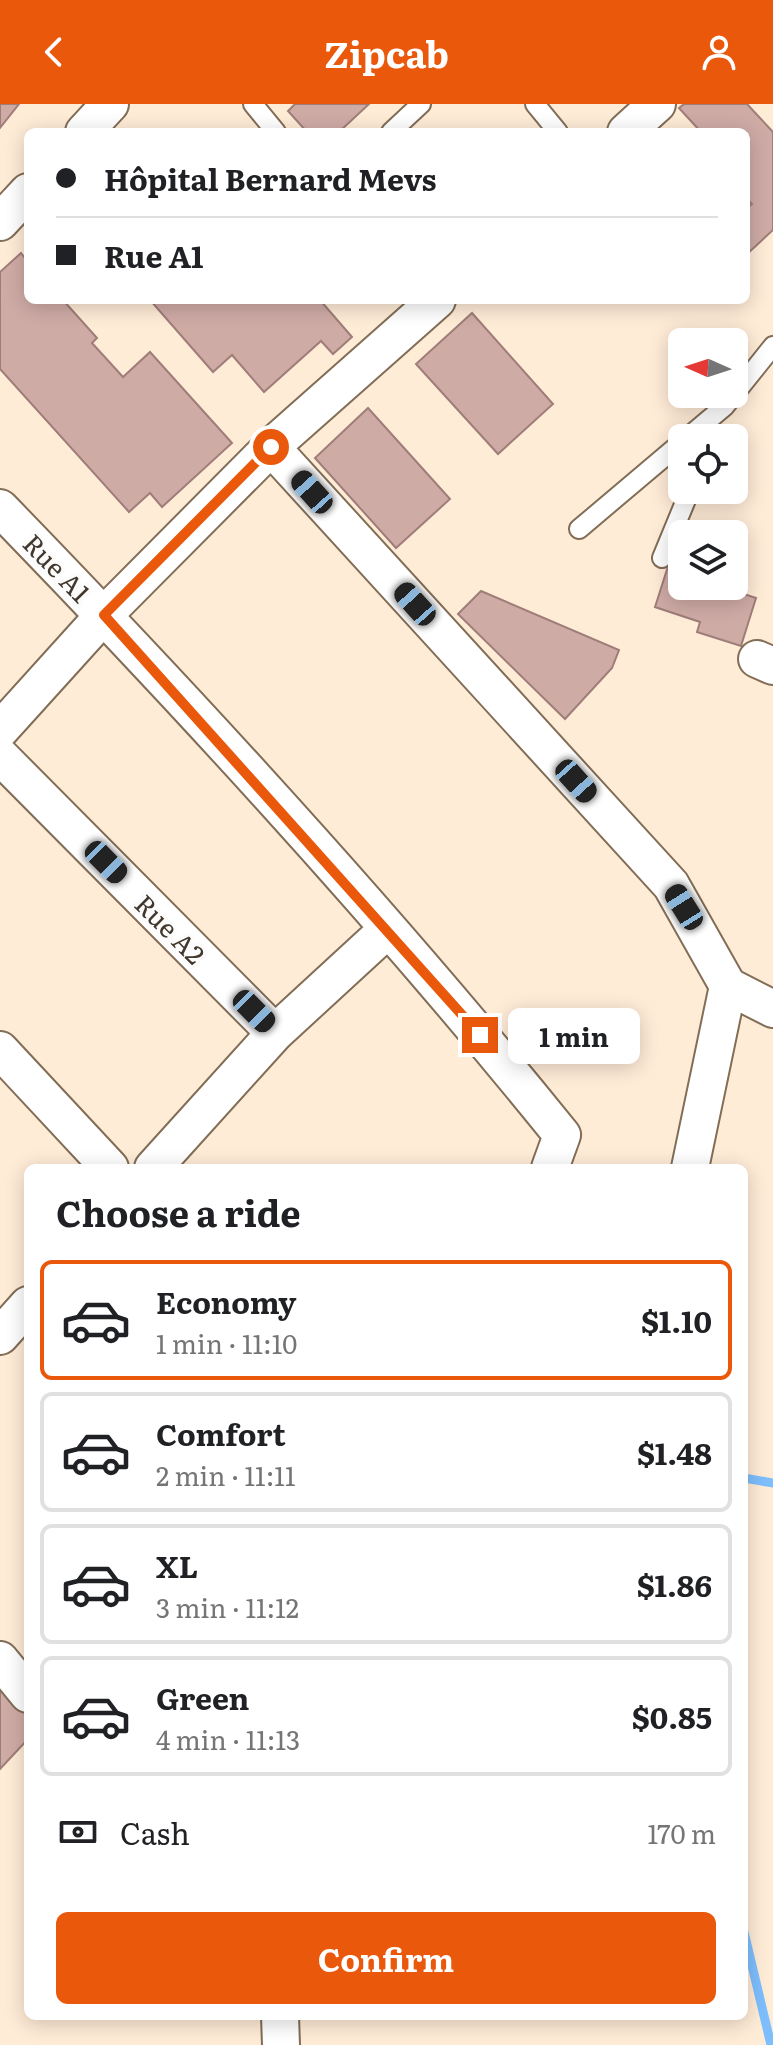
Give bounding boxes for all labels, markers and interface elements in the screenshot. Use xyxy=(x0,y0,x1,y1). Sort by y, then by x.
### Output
text: Zipcab xyxy=(324,26,449,79)
icon: back xyxy=(32,30,76,74)
icon: person xyxy=(697,30,741,74)
text: Hôpital Bernard Mevs xyxy=(104,156,437,200)
text: Rue A1 xyxy=(104,233,204,277)
north arrow xyxy=(668,328,748,408)
map controls xyxy=(668,328,748,600)
button: locate xyxy=(668,424,748,504)
route start xyxy=(253,429,289,465)
car xyxy=(287,466,337,518)
button: layers xyxy=(668,520,748,600)
street label: Rue A1 xyxy=(15,524,101,610)
car xyxy=(390,578,440,630)
car xyxy=(551,755,601,807)
car xyxy=(81,837,131,887)
car xyxy=(661,880,707,934)
street label: Rue A2 xyxy=(127,884,215,972)
car xyxy=(229,986,279,1036)
callout: 1 min xyxy=(508,1007,640,1063)
text: 1 min xyxy=(539,1016,609,1055)
route end xyxy=(462,1017,498,1053)
text: Choose a ride xyxy=(56,1185,301,1238)
text: Economy xyxy=(156,1279,296,1323)
icon: car xyxy=(60,1284,132,1356)
text: $1.10 xyxy=(641,1298,712,1342)
text: 1 min · 11:10 xyxy=(156,1323,297,1362)
text: Comfort xyxy=(156,1411,286,1455)
icon: car xyxy=(60,1416,132,1488)
text: $1.48 xyxy=(637,1430,712,1474)
text: 2 min · 11:11 xyxy=(156,1455,296,1494)
text: XL xyxy=(156,1543,198,1587)
icon: car xyxy=(60,1548,132,1620)
text: $1.86 xyxy=(637,1562,712,1606)
text: 3 min · 11:12 xyxy=(156,1587,299,1626)
text: Green xyxy=(156,1675,249,1719)
icon: car xyxy=(60,1680,132,1752)
text: $0.85 xyxy=(632,1694,712,1738)
text: 4 min · 11:13 xyxy=(156,1719,300,1758)
icon: cash xyxy=(56,1810,100,1854)
text: Cash xyxy=(120,1810,190,1854)
text: 170 m xyxy=(648,1813,716,1852)
button: Confirm xyxy=(56,1912,716,2004)

